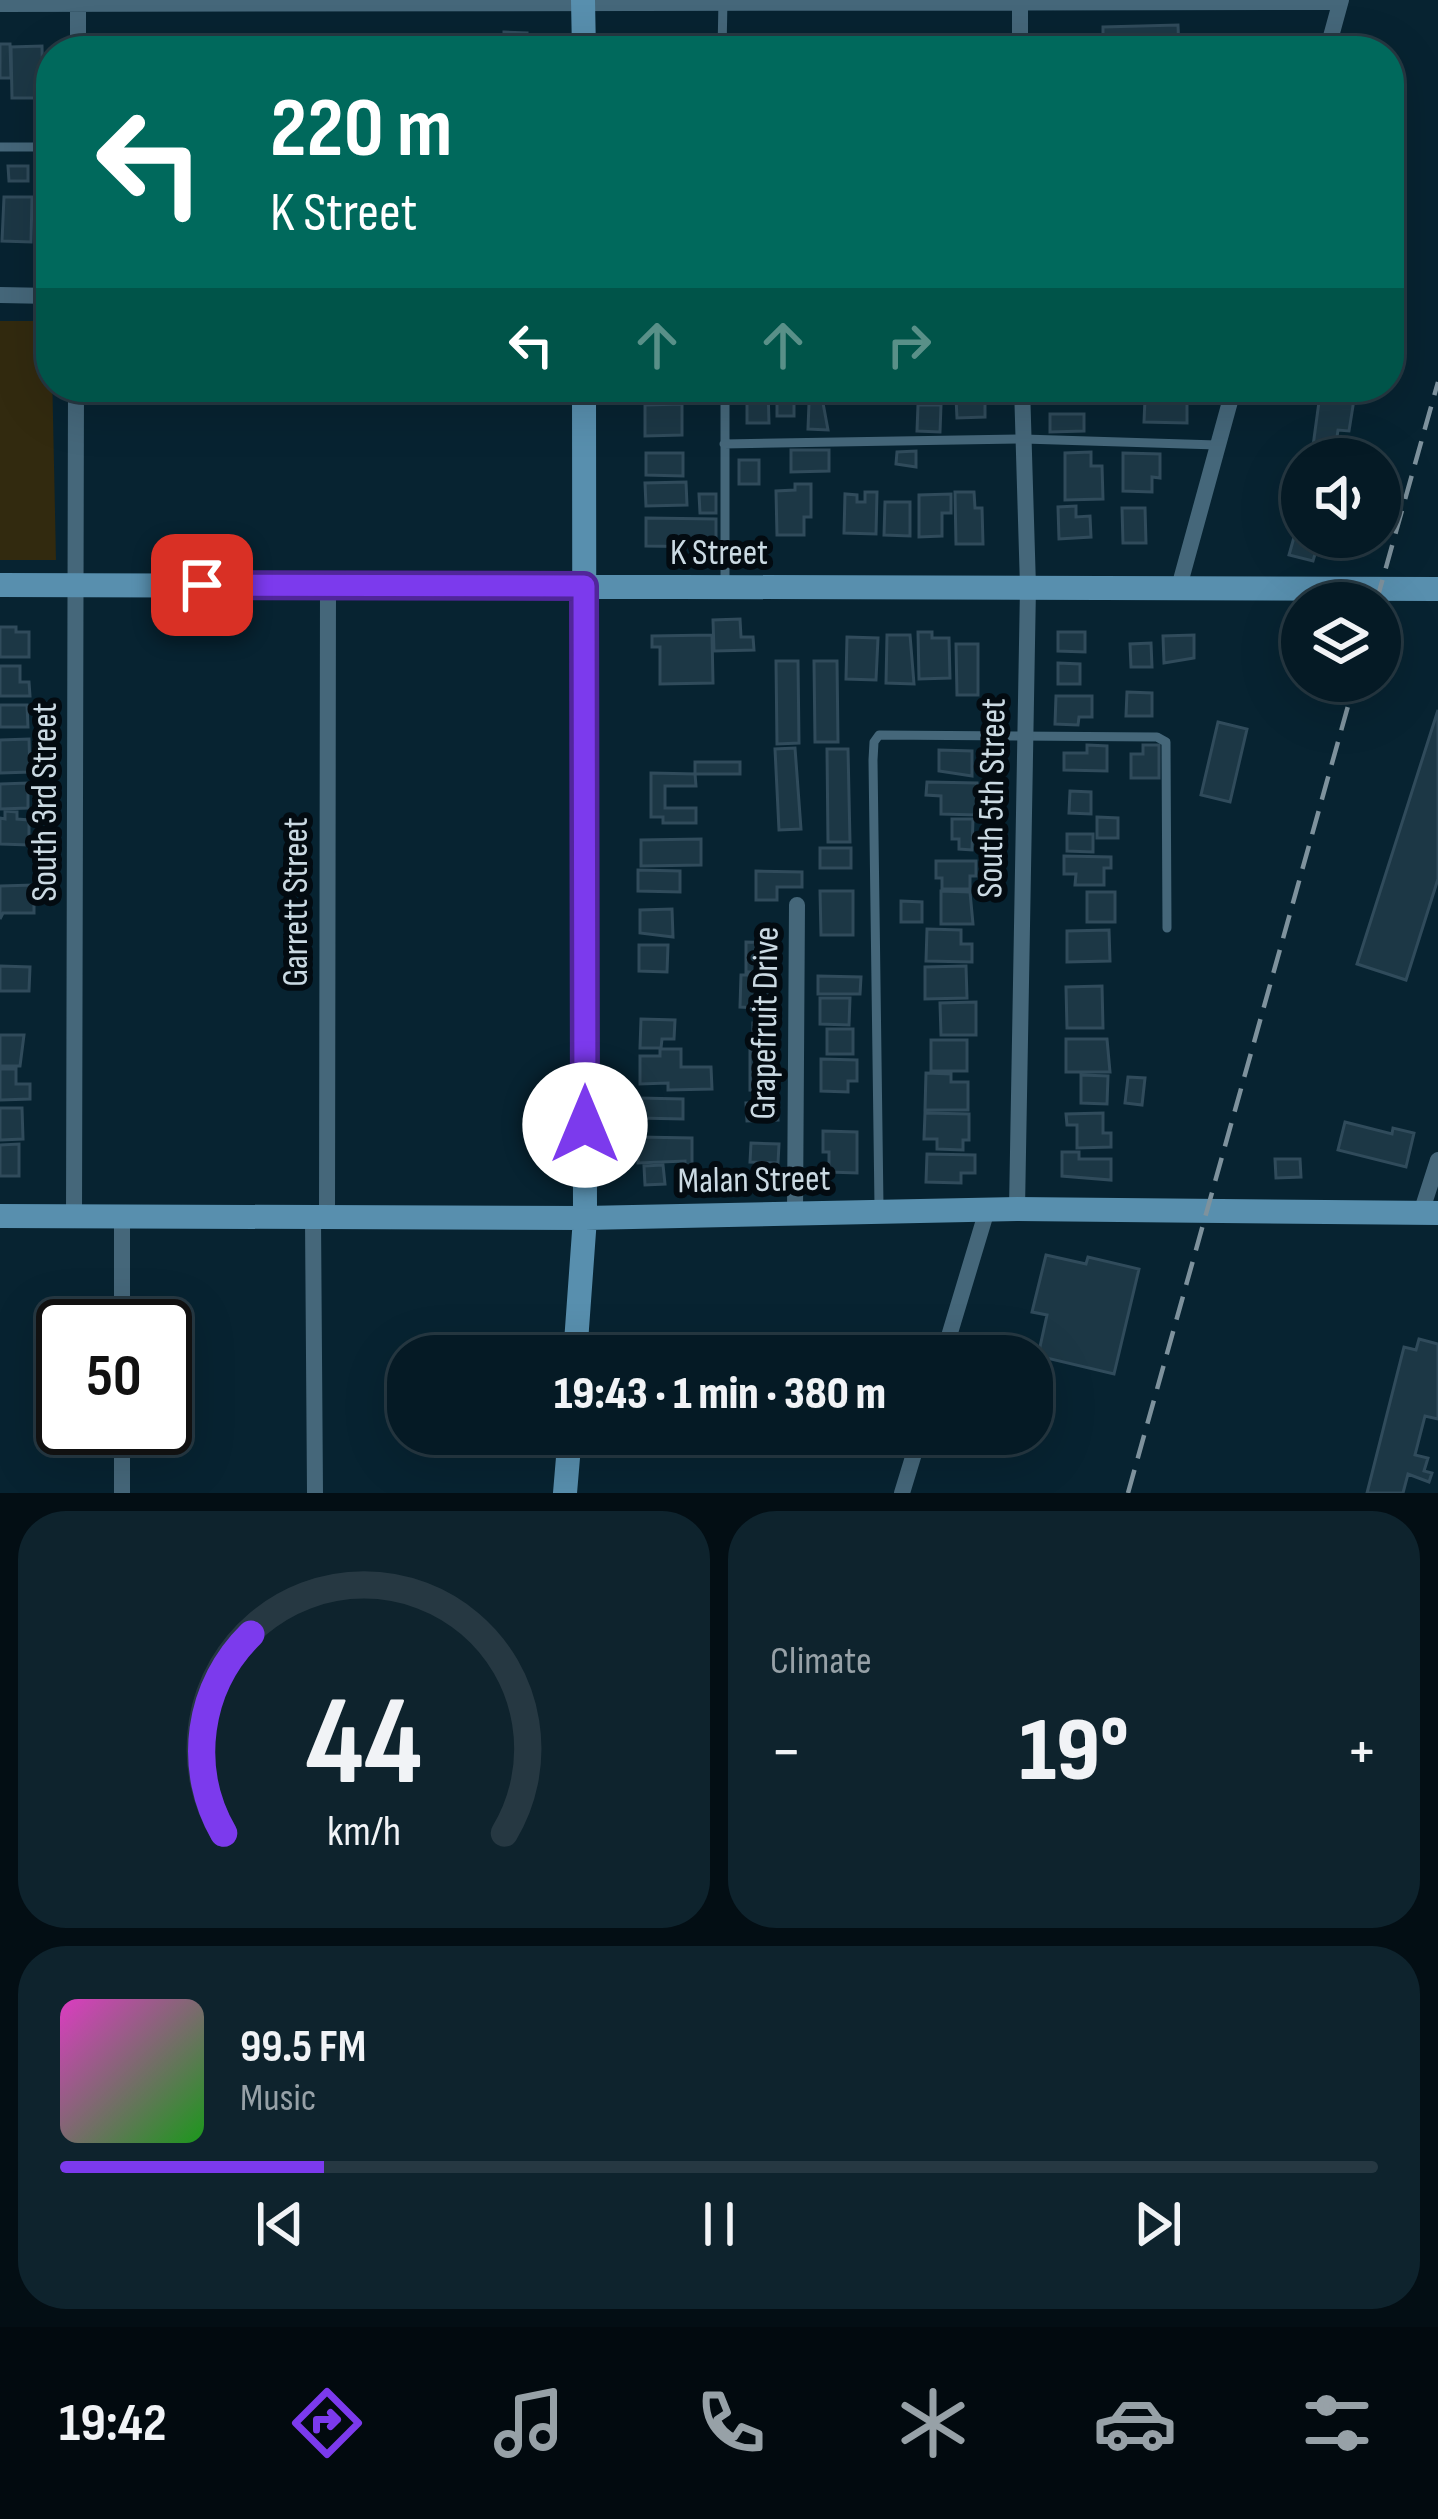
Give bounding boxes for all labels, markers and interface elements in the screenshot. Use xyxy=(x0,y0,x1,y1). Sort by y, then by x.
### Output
text: 220 m xyxy=(270,79,452,180)
icon: left xyxy=(72,84,228,240)
text: K Street xyxy=(270,181,417,246)
icon: left xyxy=(498,312,564,378)
icon: ahead xyxy=(624,312,690,378)
icon: ahead xyxy=(750,312,816,378)
icon: right xyxy=(876,312,942,378)
map controls xyxy=(1281,438,1401,702)
button: sound xyxy=(1281,438,1401,558)
street label: K Street xyxy=(670,532,768,575)
pin xyxy=(151,534,253,636)
icon: arrive xyxy=(169,552,235,618)
button: layers xyxy=(1281,582,1401,702)
street label: South 5th Street xyxy=(969,698,1016,898)
street label: South 3rd Street xyxy=(24,702,67,902)
street label: Garrett Street xyxy=(275,817,318,987)
street label: Grapefruit Drive xyxy=(742,926,789,1120)
position arrow xyxy=(522,1062,648,1188)
street label: Malan Street xyxy=(677,1158,831,1203)
speed limit sign: 50 xyxy=(36,1299,192,1455)
text: 19:43 · 1 min · 380 m xyxy=(554,1367,886,1422)
text: Climate xyxy=(770,1638,872,1685)
text: 44 xyxy=(306,1670,422,1819)
text: 19° xyxy=(1019,1698,1129,1806)
text: − xyxy=(770,1713,802,1792)
text: + xyxy=(1346,1713,1378,1792)
text: km/h xyxy=(327,1805,401,1857)
text: 99.5 FM xyxy=(240,2020,366,2075)
text: Music xyxy=(240,2075,316,2122)
icon: previous xyxy=(247,2191,313,2257)
icon: pause xyxy=(686,2191,752,2257)
icon: next xyxy=(1125,2191,1191,2257)
icon: directions xyxy=(285,2381,369,2465)
icon: music xyxy=(487,2381,571,2465)
icon: phone xyxy=(689,2381,773,2465)
icon: climate xyxy=(891,2381,975,2465)
icon: car xyxy=(1093,2381,1177,2465)
icon: filters xyxy=(1295,2381,1379,2465)
text: 19:42 xyxy=(59,2391,167,2456)

